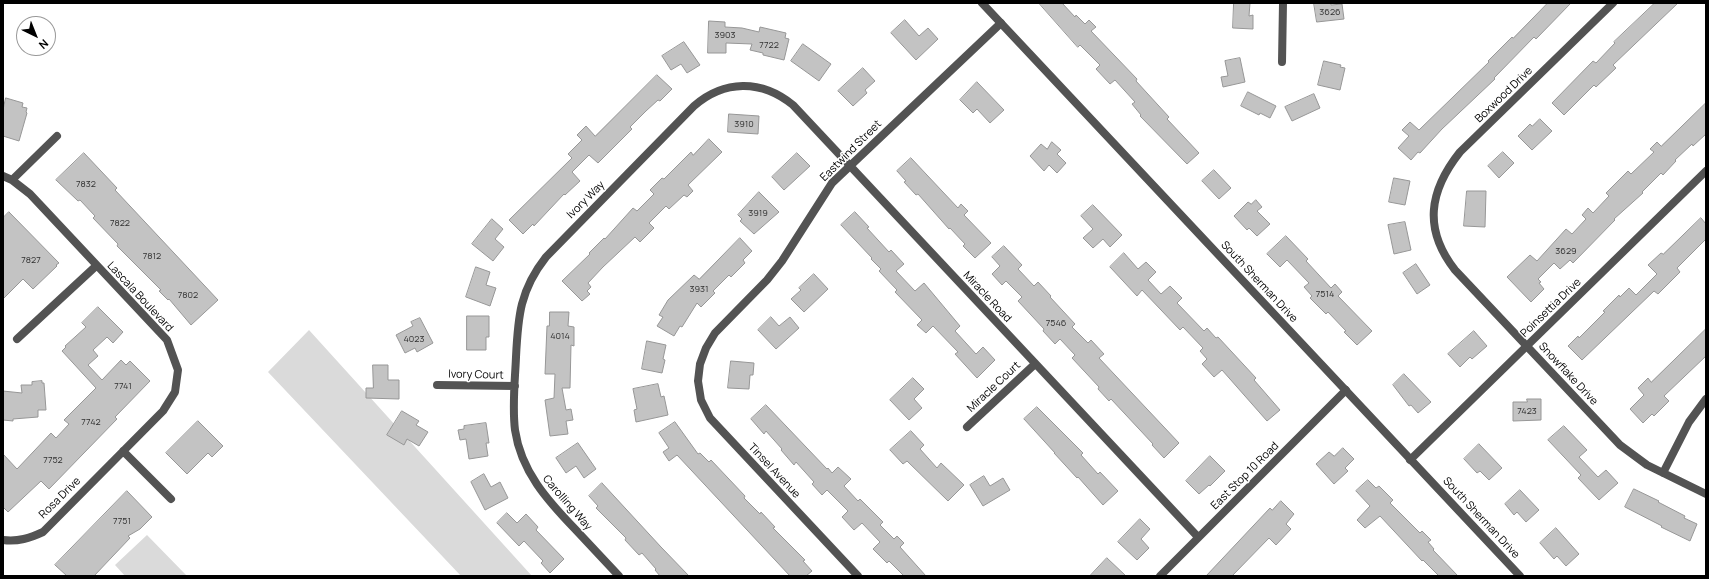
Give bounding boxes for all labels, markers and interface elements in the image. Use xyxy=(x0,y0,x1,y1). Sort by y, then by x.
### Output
house number: 3626 xyxy=(1319,7,1341,17)
north arrow xyxy=(16,16,56,56)
house number: 3903 xyxy=(714,30,736,40)
text: N xyxy=(36,36,52,53)
house number: 7722 xyxy=(759,40,779,50)
street label: Boxwood Drive xyxy=(1473,64,1535,126)
street label: Eastwind Street xyxy=(818,118,884,184)
house number: 3910 xyxy=(734,119,754,129)
street label: Ivory Way xyxy=(564,178,608,222)
house number: 7832 xyxy=(76,179,96,189)
house number: 3919 xyxy=(748,208,768,218)
house number: 7822 xyxy=(110,218,130,228)
street label: South Sherman Drive xyxy=(1218,239,1300,325)
house number: 3629 xyxy=(1555,246,1577,256)
house number: 7812 xyxy=(143,251,161,261)
house number: 7827 xyxy=(21,255,41,265)
street label: Lascala Boulevard xyxy=(104,259,176,335)
street label: Miracle Road xyxy=(960,269,1014,325)
street label: Poinsettia Drive xyxy=(1518,276,1584,340)
house number: 3931 xyxy=(689,284,709,294)
house number: 7514 xyxy=(1316,289,1334,299)
house number: 7802 xyxy=(178,290,198,300)
house number: 7546 xyxy=(1046,318,1066,328)
house number: 4014 xyxy=(550,331,570,341)
house number: 4023 xyxy=(404,334,424,344)
street label: Snowflake Drive xyxy=(1536,340,1600,408)
street label: Miracle Court xyxy=(965,359,1023,415)
street label: Ivory Court xyxy=(448,368,504,382)
house number: 7741 xyxy=(114,381,132,391)
house number: 7423 xyxy=(1517,406,1537,416)
house number: 7742 xyxy=(81,417,101,427)
street label: East Stop 10 Road xyxy=(1208,439,1282,513)
street label: Tinsel Avenue xyxy=(745,441,803,501)
house number: 7752 xyxy=(43,455,63,465)
street label: Carolling Way xyxy=(539,473,595,533)
street label: Rosa Drive xyxy=(37,475,83,521)
street label: South Sherman Drive xyxy=(1440,475,1522,561)
house number: 7751 xyxy=(113,516,131,526)

